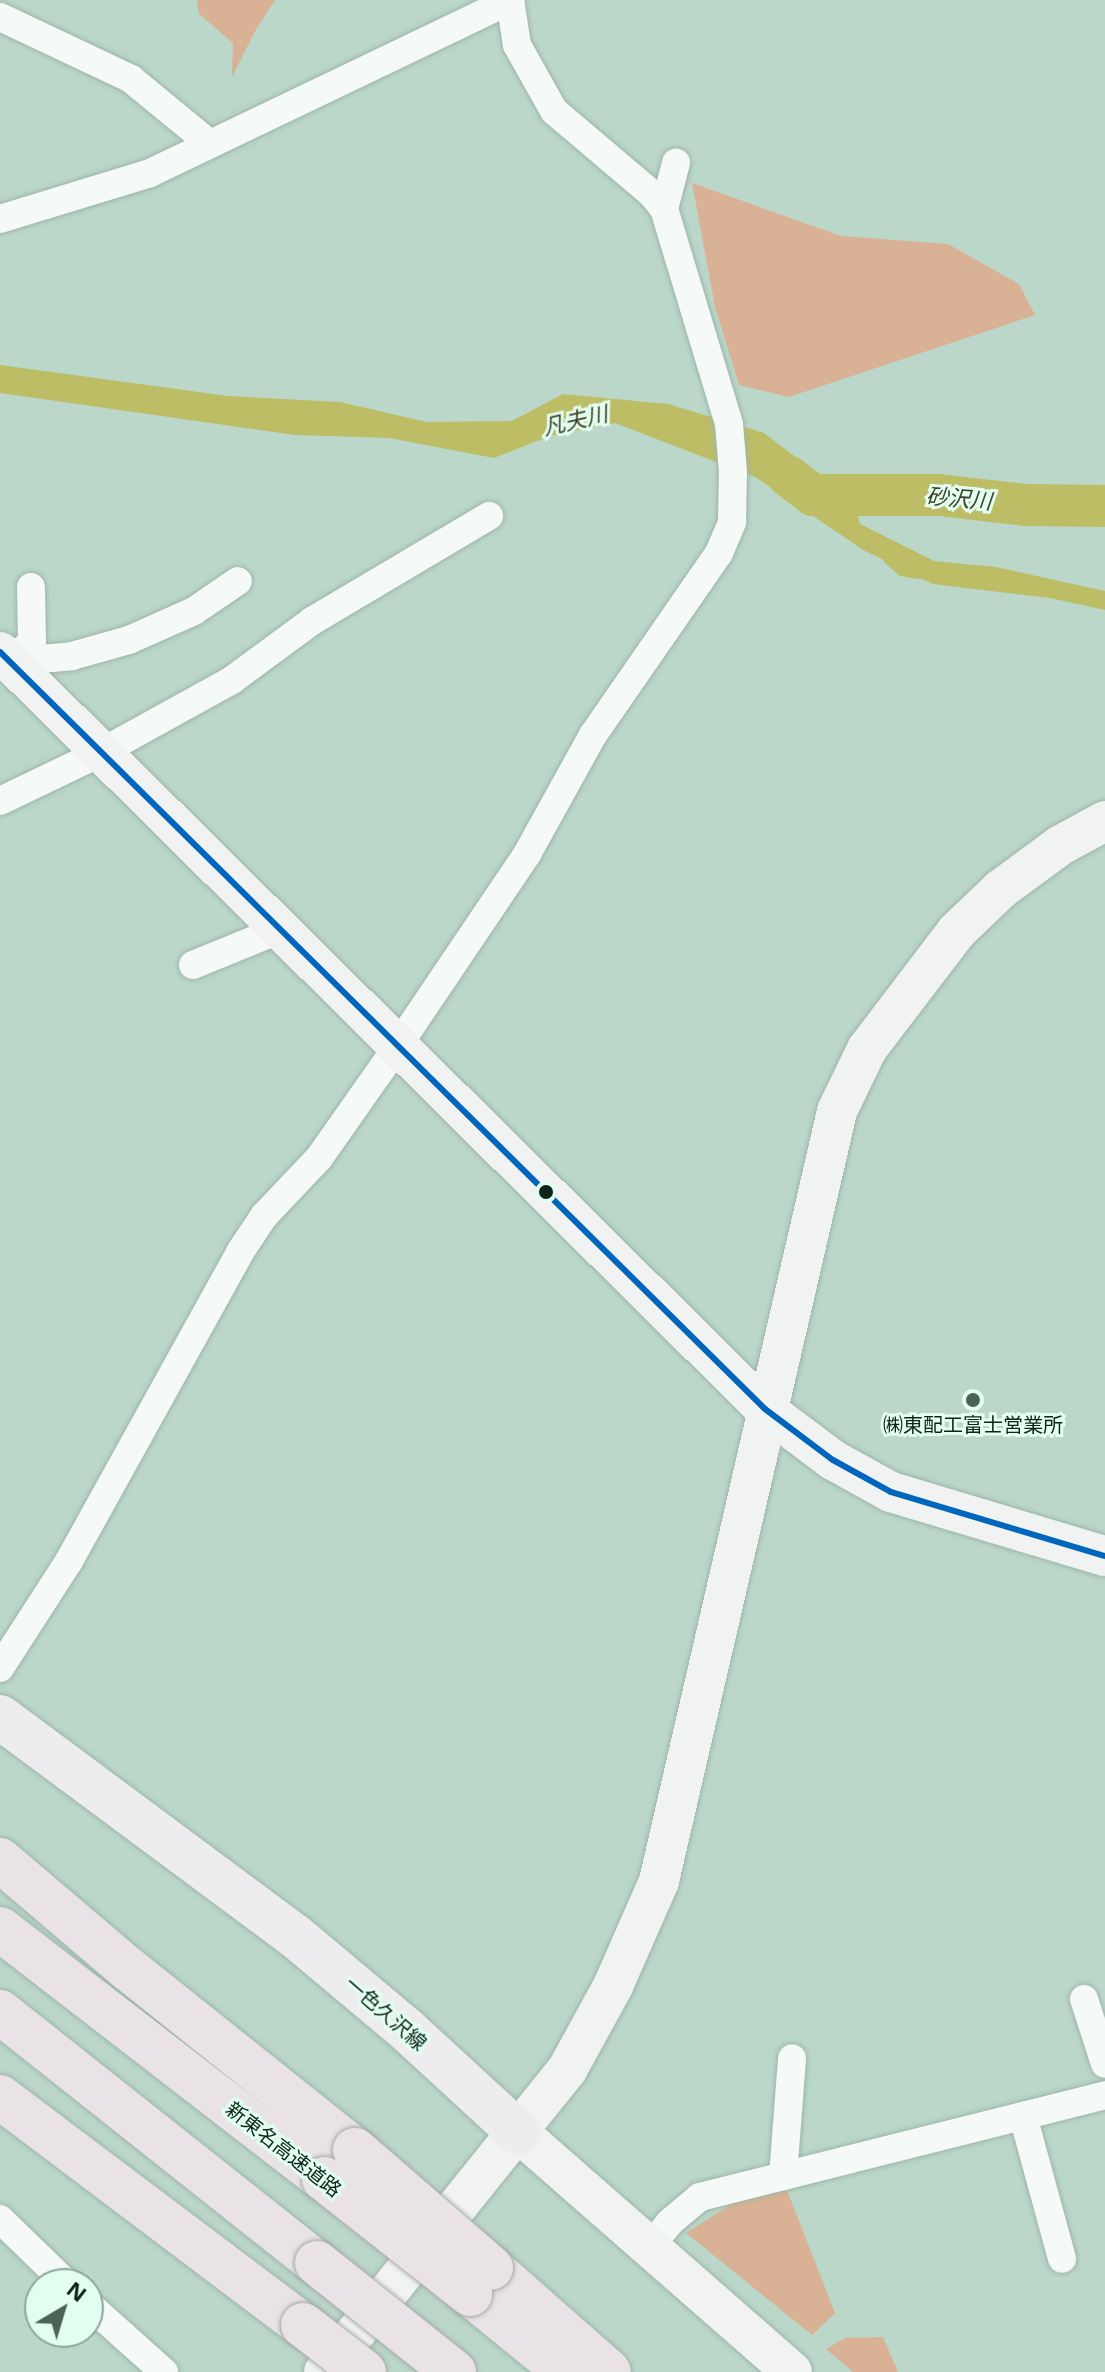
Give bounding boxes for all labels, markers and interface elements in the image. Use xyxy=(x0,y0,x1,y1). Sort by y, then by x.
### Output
water label: 凡夫川 xyxy=(540,400,610,440)
water label: 砂沢川 xyxy=(925,482,993,514)
unlabelled marker xyxy=(538,1184,554,1200)
marker: ㈱東配工富士営業所 xyxy=(964,1391,982,1409)
place label: ㈱東配工富士営業所 xyxy=(883,1412,1063,1436)
street label: 一色久沢線 xyxy=(340,1971,432,2055)
street label: 新東名高速道路 xyxy=(221,2096,347,2202)
north arrow xyxy=(24,2268,104,2348)
text: N xyxy=(61,2273,94,2308)

